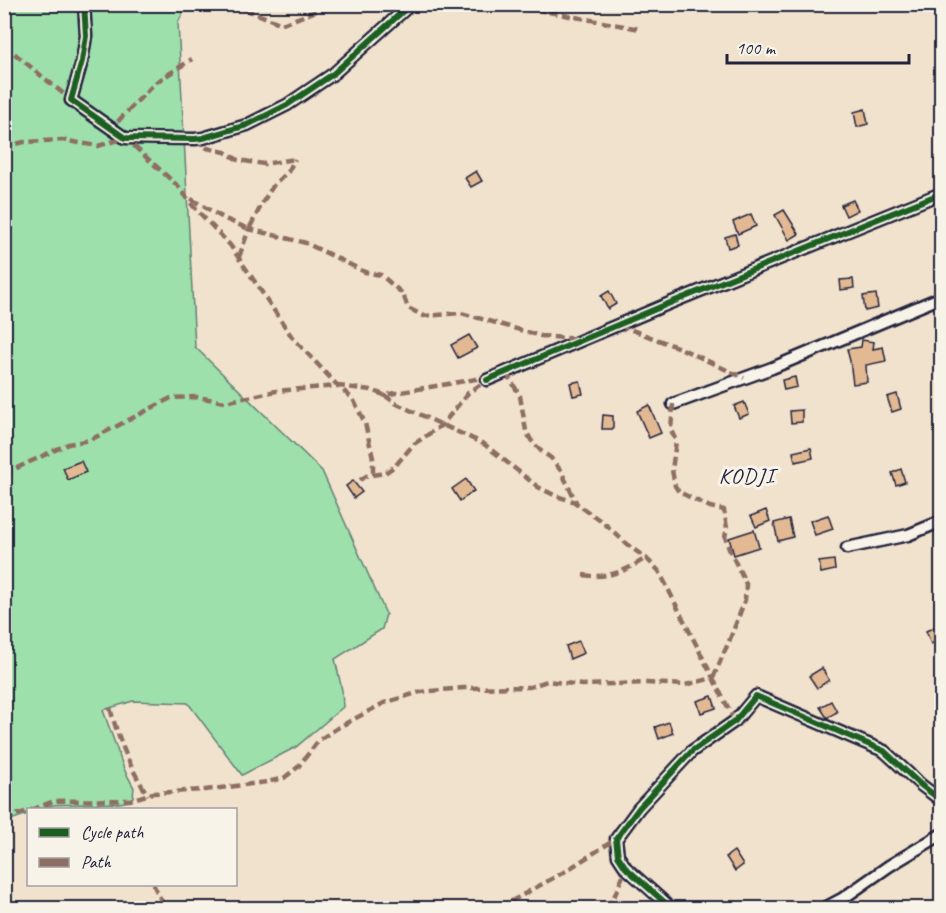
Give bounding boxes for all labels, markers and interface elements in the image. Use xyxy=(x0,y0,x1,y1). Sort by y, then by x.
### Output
scale bar xyxy=(727,27,908,65)
text: 100 m xyxy=(736,37,777,59)
district label: KODJI xyxy=(719,462,779,490)
legend xyxy=(27,808,237,886)
text: Cycle path xyxy=(81,821,144,843)
text: Path xyxy=(81,851,111,873)

